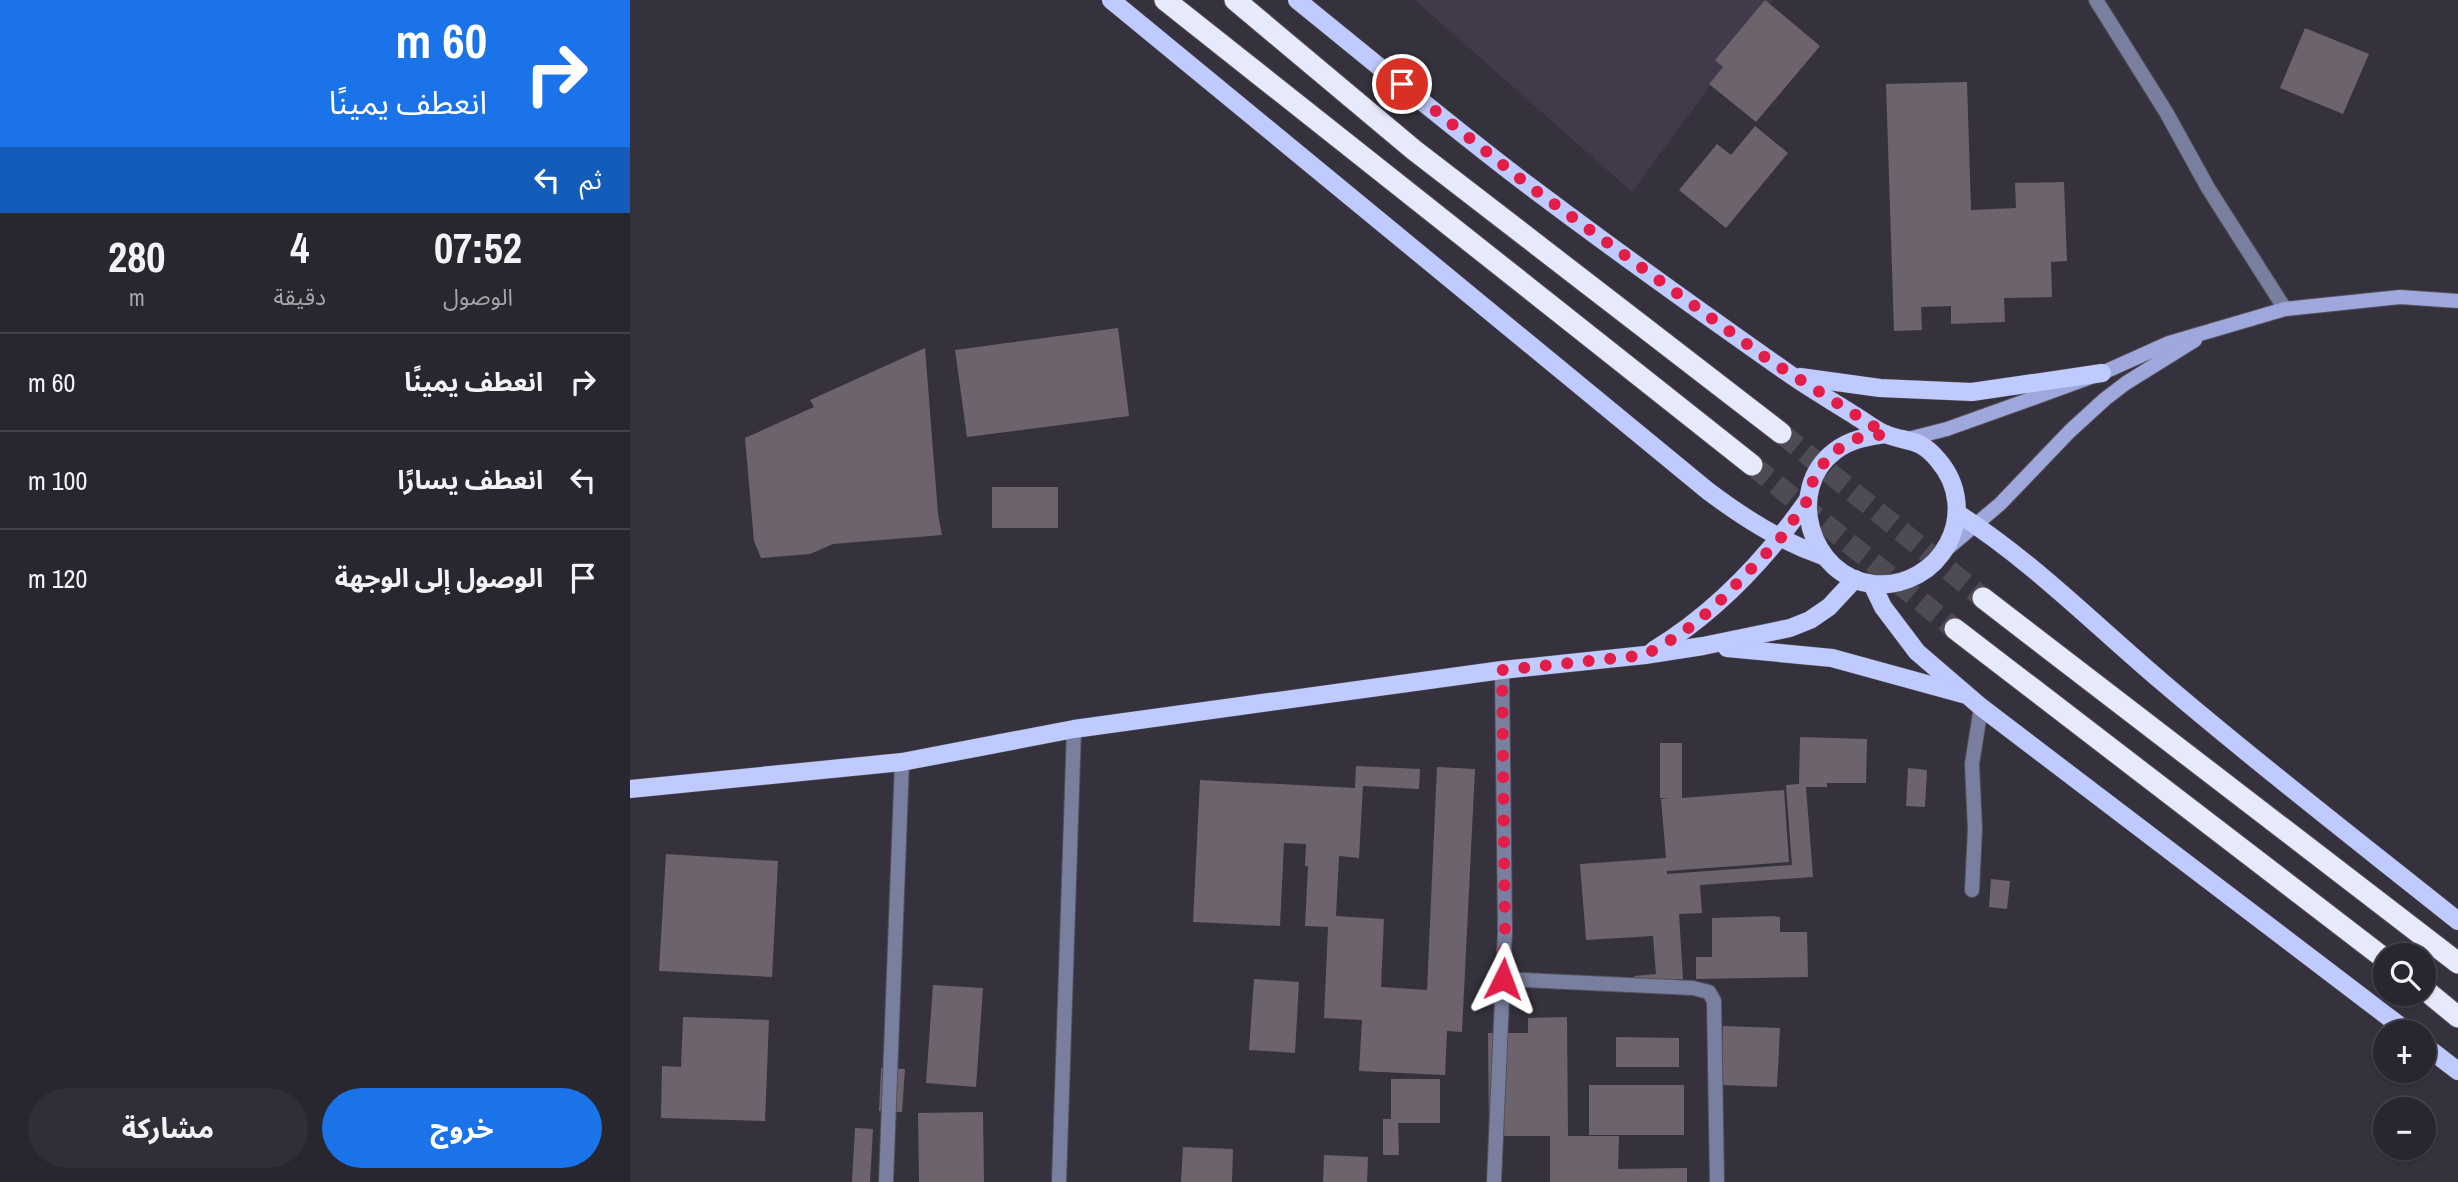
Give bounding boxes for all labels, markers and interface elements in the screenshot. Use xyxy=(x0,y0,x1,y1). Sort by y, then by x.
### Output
text: 60 m xyxy=(395,7,487,73)
icon: right xyxy=(511,28,602,119)
pin xyxy=(1372,54,1432,114)
icon: arrive xyxy=(1383,65,1421,103)
text: انعطف يمينًا xyxy=(329,81,487,124)
icon: left xyxy=(528,161,566,199)
text: ثم xyxy=(580,162,602,197)
text: 4 xyxy=(290,220,309,276)
text: 07:52 xyxy=(434,220,522,276)
text: 280 xyxy=(108,229,166,285)
text: دقيقة xyxy=(274,281,326,312)
text: الوصول xyxy=(443,281,513,312)
text: m xyxy=(129,282,145,313)
icon: right xyxy=(564,363,602,401)
text: انعطف يمينًا xyxy=(404,364,543,399)
text: 60 m xyxy=(28,365,75,400)
icon: left xyxy=(564,461,602,499)
text: انعطف يسارًا xyxy=(397,462,543,497)
text: 100 m xyxy=(28,463,87,498)
icon: arrive xyxy=(564,559,602,597)
text: الوصول إلى الوجهة xyxy=(335,560,543,595)
text: 120 m xyxy=(28,561,87,596)
position arrow xyxy=(1466,942,1540,1016)
map controls xyxy=(2373,943,2436,1160)
button: search xyxy=(2373,943,2436,1006)
button: + xyxy=(2373,1020,2436,1083)
button: مشاركة xyxy=(28,1088,308,1168)
button: خروج xyxy=(322,1088,602,1168)
button: − xyxy=(2373,1097,2436,1160)

